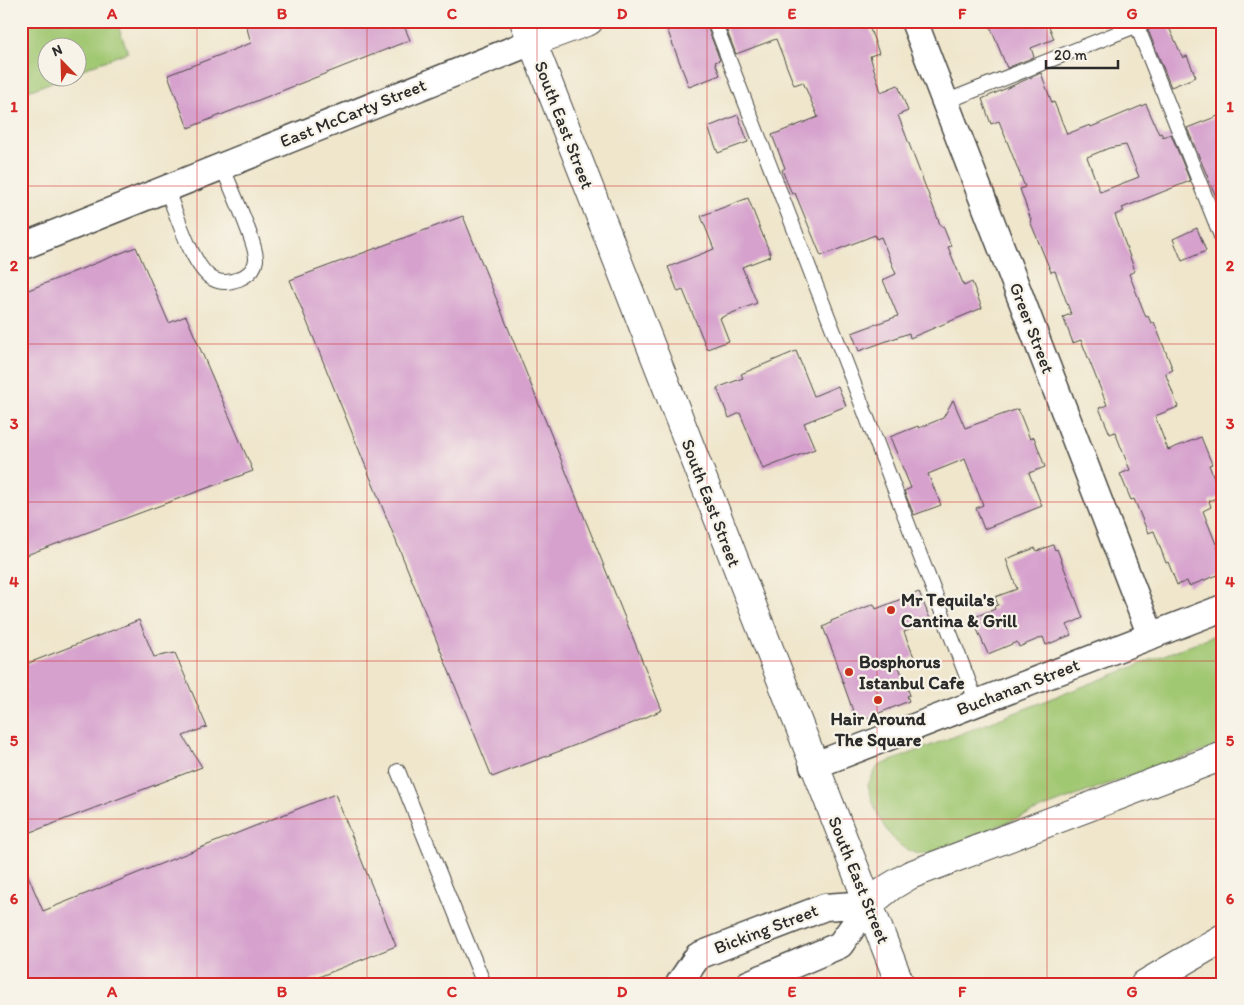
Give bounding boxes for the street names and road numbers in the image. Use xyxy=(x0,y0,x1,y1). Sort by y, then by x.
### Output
street label: South East Street xyxy=(529,58,599,192)
street label: East McCarty Street xyxy=(277,74,429,152)
street label: Greer Street xyxy=(1005,279,1059,377)
street label: South East Street xyxy=(676,436,746,570)
street label: Buchanan Street xyxy=(953,653,1083,721)
street label: South East Street xyxy=(823,813,895,947)
street label: Bicking Street xyxy=(711,899,821,959)

